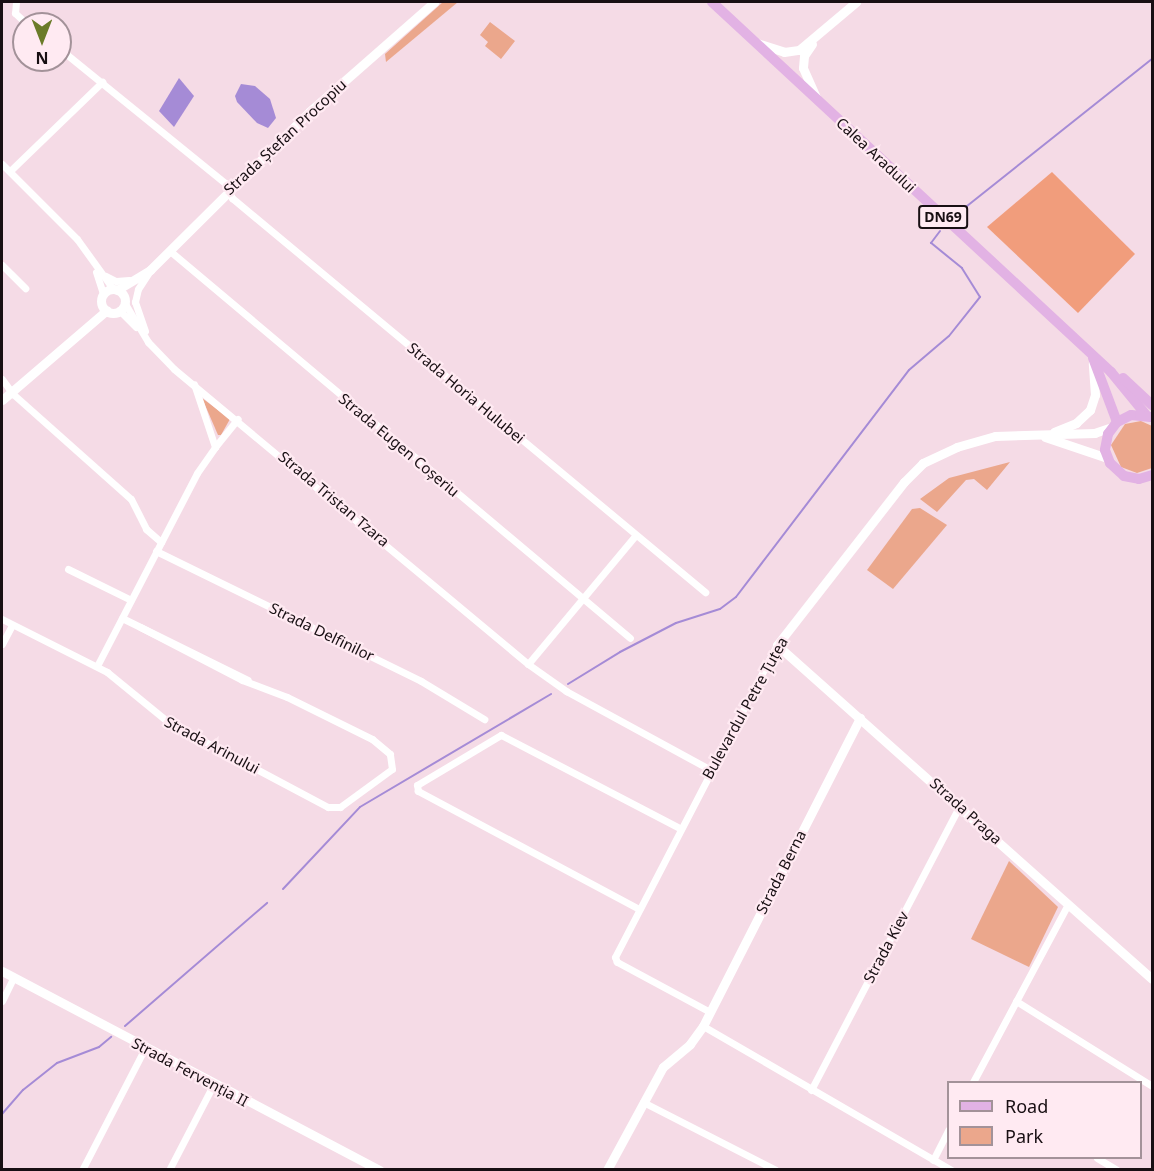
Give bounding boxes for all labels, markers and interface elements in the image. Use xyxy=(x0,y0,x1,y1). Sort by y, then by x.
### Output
north arrow xyxy=(12,12,72,72)
text: N xyxy=(36,47,49,69)
street label: Strada Ștefan Procopiu xyxy=(220,76,350,198)
street label: Calea Aradului xyxy=(833,114,919,196)
road number: DN69 xyxy=(918,206,968,228)
street label: Strada Horia Hulubei xyxy=(404,339,528,447)
street label: Strada Eugen Coșeriu xyxy=(335,389,463,501)
street label: Strada Tristan Tzara xyxy=(275,447,393,551)
street label: Strada Delfinilor xyxy=(267,599,377,665)
street label: Bulevardul Petre Țuțea xyxy=(698,634,792,782)
street label: Strada Arinului xyxy=(162,712,262,778)
street label: Strada Praga xyxy=(926,774,1006,848)
street label: Strada Berna xyxy=(752,827,810,917)
street label: Strada Kiev xyxy=(860,908,912,986)
street label: Strada Fervenția II xyxy=(129,1034,251,1110)
legend xyxy=(947,1081,1142,1159)
text: Road xyxy=(1005,1094,1048,1118)
text: Park xyxy=(1005,1124,1043,1148)

